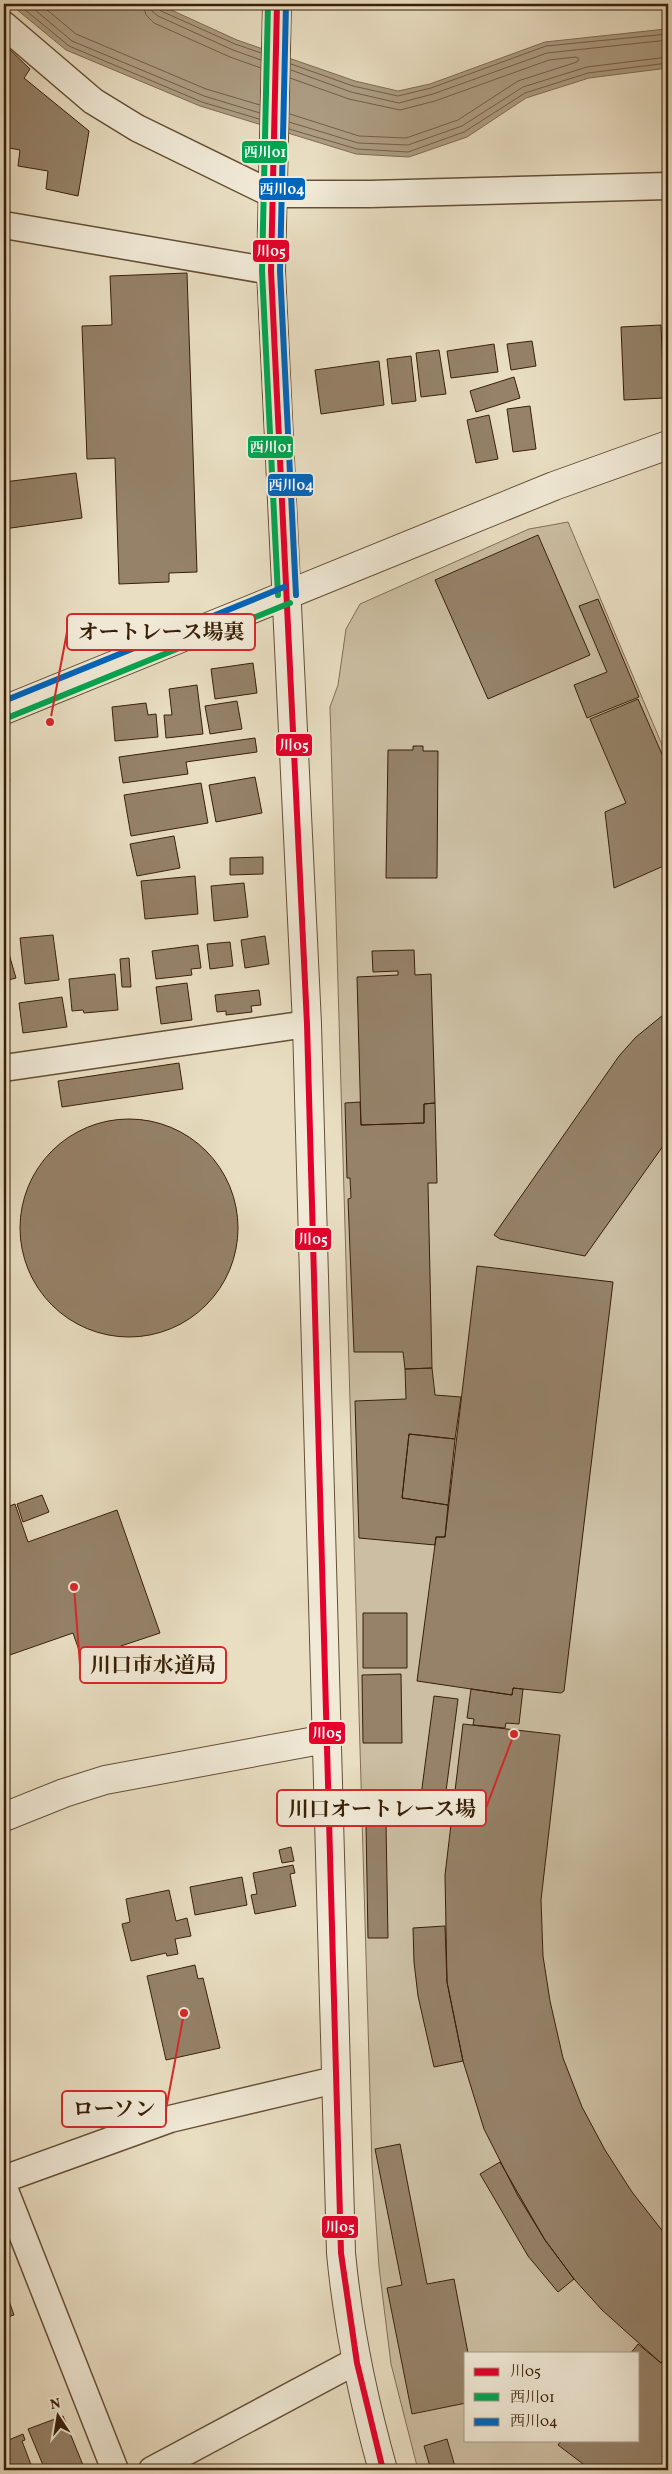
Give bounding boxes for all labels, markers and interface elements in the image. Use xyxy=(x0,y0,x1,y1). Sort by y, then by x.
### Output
line badge: 西川01 xyxy=(241,140,288,164)
text: 西川01 xyxy=(244,144,286,163)
line badge: 西川04 xyxy=(258,177,306,201)
text: 西川04 xyxy=(260,181,305,200)
line badge: 川05 xyxy=(252,239,290,263)
text: 川05 xyxy=(256,243,286,262)
line badge: 西川01 xyxy=(247,435,294,459)
text: 西川01 xyxy=(250,439,292,458)
line badge: 西川04 xyxy=(267,473,314,497)
text: 西川04 xyxy=(269,477,314,496)
callout: オートレース場裏 xyxy=(67,614,255,650)
text: オートレース場裏 xyxy=(78,619,244,648)
line badge: 川05 xyxy=(275,733,313,757)
text: 川05 xyxy=(279,737,309,756)
line badge: 川05 xyxy=(294,1227,332,1251)
text: 川05 xyxy=(298,1231,328,1250)
callout: 川口市水道局 xyxy=(80,1647,226,1683)
text: 川口市水道局 xyxy=(90,1652,216,1681)
line badge: 川05 xyxy=(308,1721,346,1745)
text: 川05 xyxy=(312,1725,342,1744)
callout: 川口オートレース場 xyxy=(277,1790,486,1826)
text: 川口オートレース場 xyxy=(288,1796,476,1825)
callout: ローソン xyxy=(62,2091,166,2127)
text: ローソン xyxy=(72,2096,156,2125)
line badge: 川05 xyxy=(321,2215,359,2239)
text: 川05 xyxy=(325,2219,355,2238)
legend xyxy=(464,2352,640,2442)
text: 川05 xyxy=(510,2362,541,2383)
text: 西川01 xyxy=(510,2388,555,2409)
north arrow xyxy=(32,2392,82,2442)
text: N xyxy=(49,2394,63,2415)
text: 西川04 xyxy=(510,2412,558,2433)

